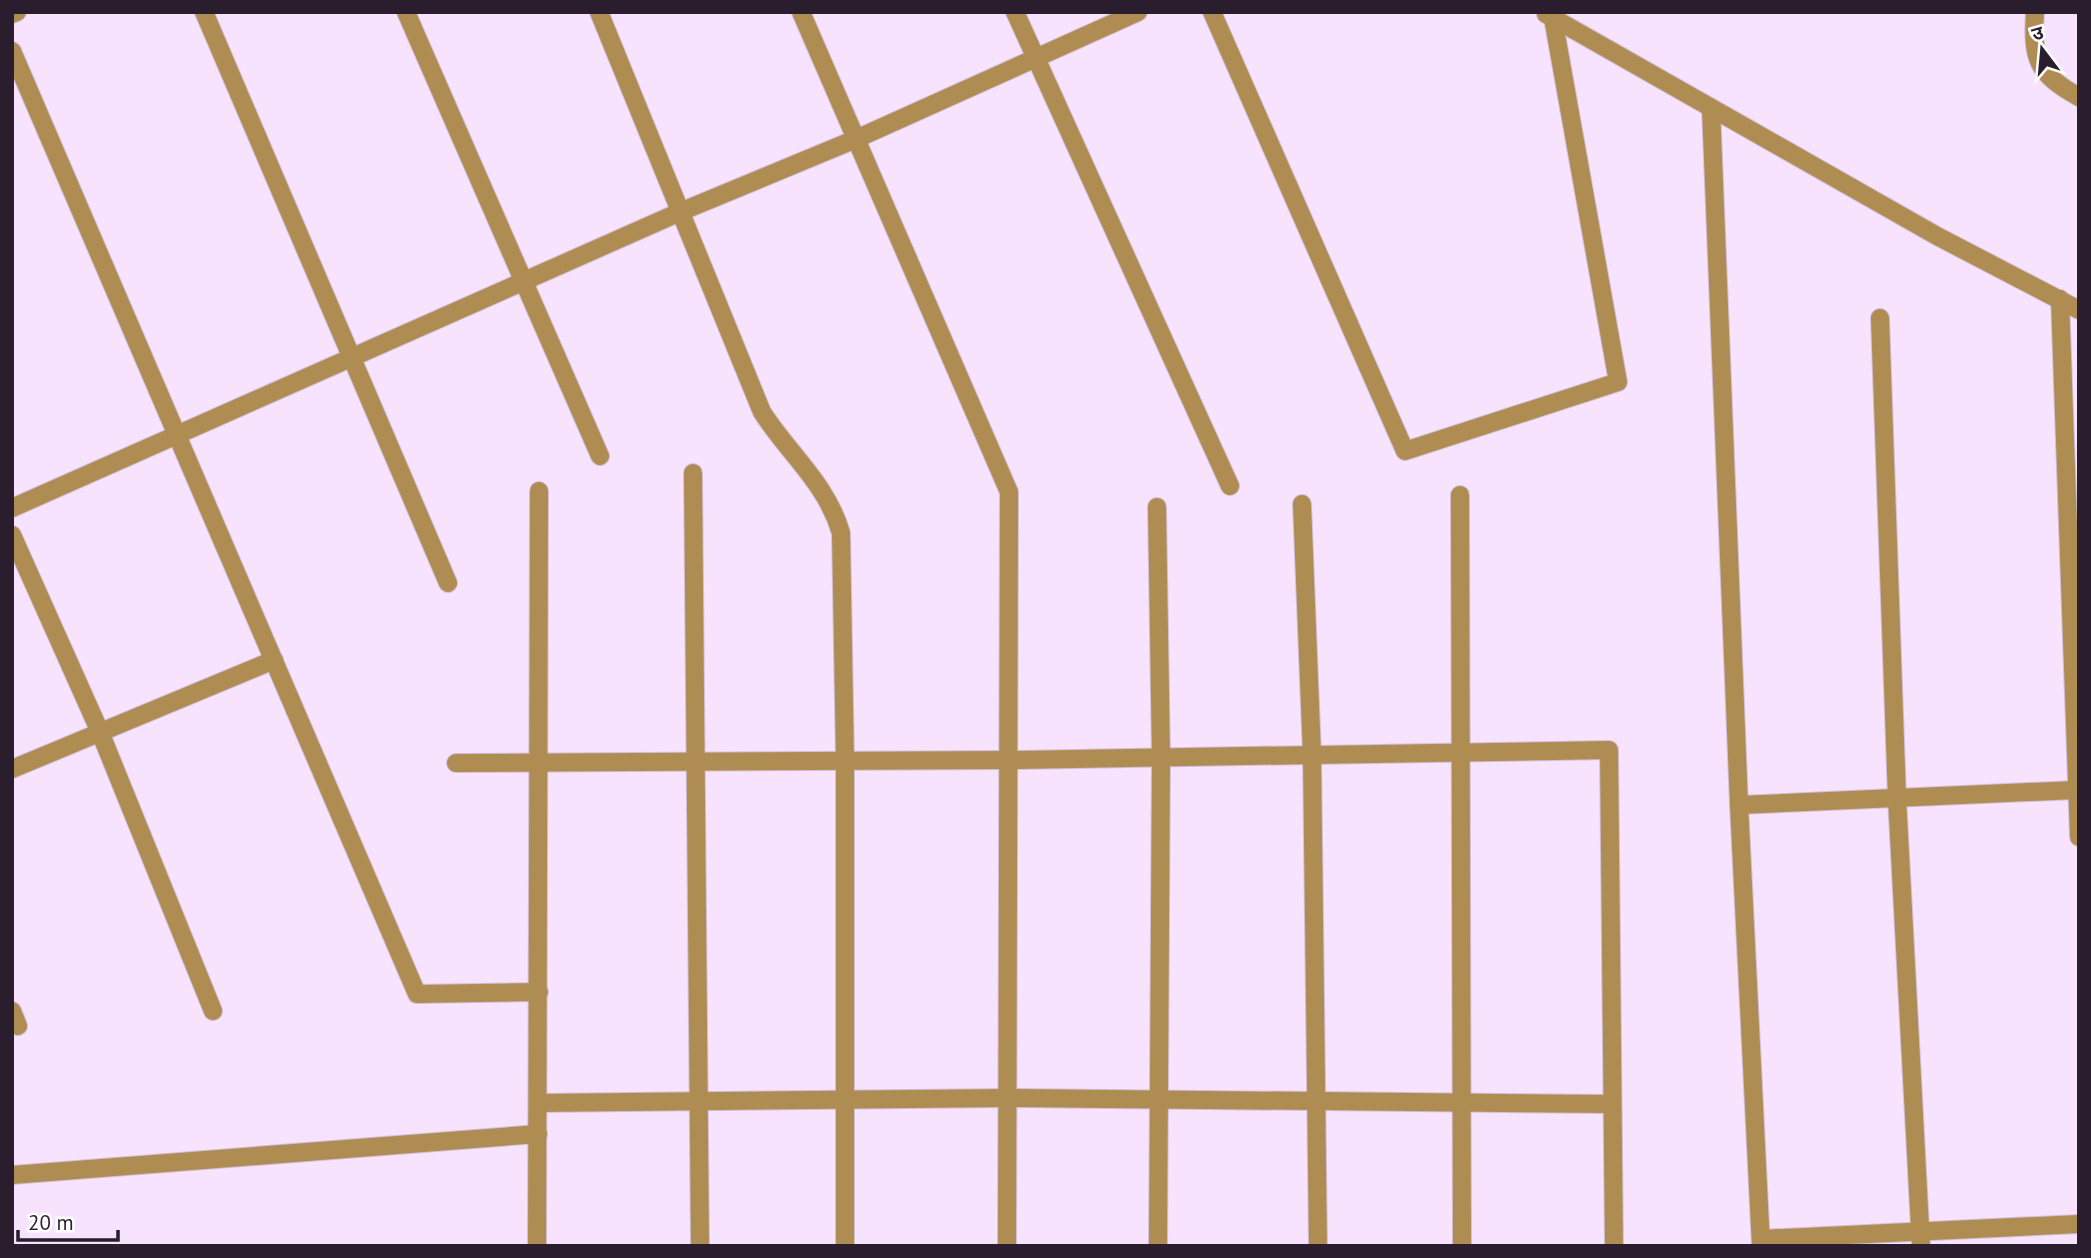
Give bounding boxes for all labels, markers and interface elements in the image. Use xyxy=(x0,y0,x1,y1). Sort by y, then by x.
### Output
north arrow xyxy=(2007,14,2077,84)
text: उ xyxy=(2029,19,2047,46)
scale bar xyxy=(18,1198,117,1242)
text: 20 m xyxy=(28,1209,74,1236)

